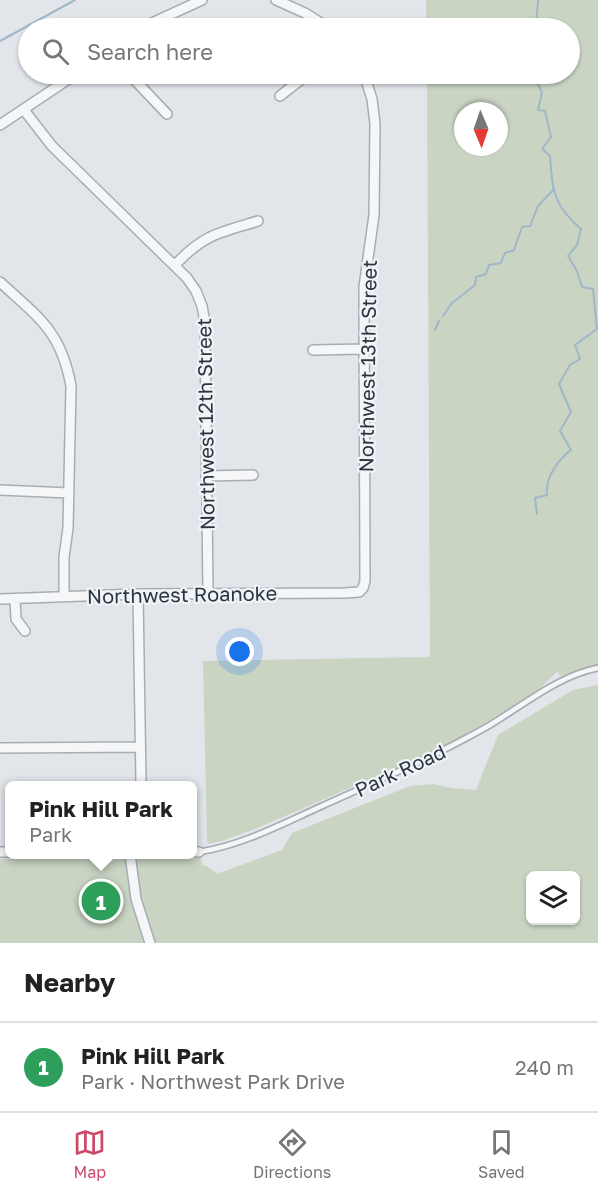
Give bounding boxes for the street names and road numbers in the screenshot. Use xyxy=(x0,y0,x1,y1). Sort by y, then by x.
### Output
street label: Northwest 13th Street xyxy=(353,260,381,472)
street label: Northwest 12th Street xyxy=(191,318,219,530)
street label: Northwest Roanoke xyxy=(87,580,277,608)
street label: Park Road xyxy=(351,739,449,801)

